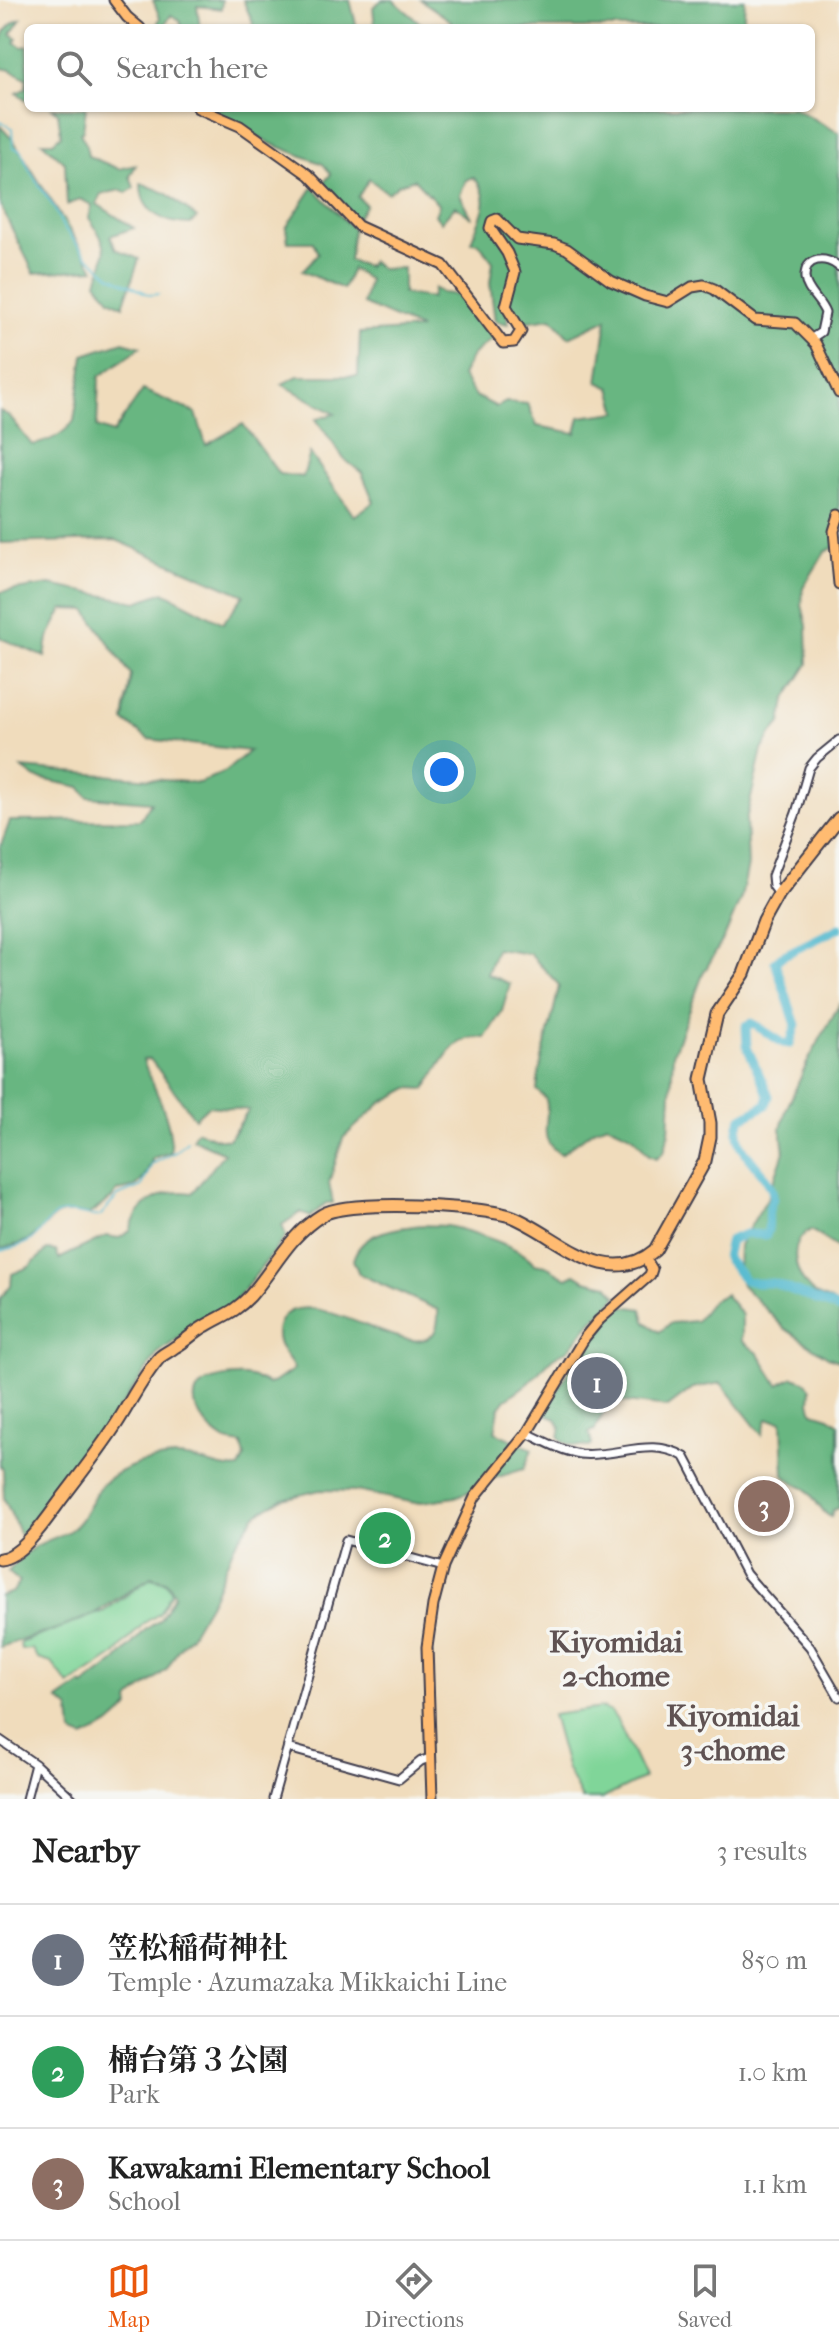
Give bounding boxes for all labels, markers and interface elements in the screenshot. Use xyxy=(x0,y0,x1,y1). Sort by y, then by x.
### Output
search box xyxy=(24,24,815,112)
icon: search xyxy=(52,46,96,90)
text: Search here xyxy=(116,51,268,86)
your location xyxy=(424,752,464,792)
pin: 1 xyxy=(571,1353,623,1413)
pin: 3 xyxy=(738,1476,790,1536)
pin: 2 xyxy=(359,1508,411,1568)
district label: Kiyomidai 2-chome xyxy=(549,1625,683,1694)
district label: Kiyomidai 3-chome xyxy=(666,1699,800,1768)
text: Nearby xyxy=(32,1831,139,1871)
text: 3 results xyxy=(717,1836,807,1867)
text: 笠松稲荷神社 xyxy=(108,1931,288,1966)
text: 1 xyxy=(53,1945,63,1976)
text: 850 m xyxy=(741,1945,807,1976)
text: Temple · Azumazaka Mikkaichi Line xyxy=(108,1967,507,1998)
text: 楠台第３公園 xyxy=(108,2043,288,2078)
text: 2 xyxy=(51,2057,65,2088)
text: 1.0 km xyxy=(738,2057,807,2088)
text: Park xyxy=(108,2079,160,2110)
text: Kawakami Elementary School xyxy=(108,2151,490,2186)
text: 3 xyxy=(53,2169,63,2200)
text: 1.1 km xyxy=(743,2169,807,2200)
text: School xyxy=(108,2186,181,2217)
tab: Map xyxy=(107,2259,151,2333)
tab: Directions xyxy=(365,2259,464,2333)
tab: Saved xyxy=(678,2259,732,2333)

